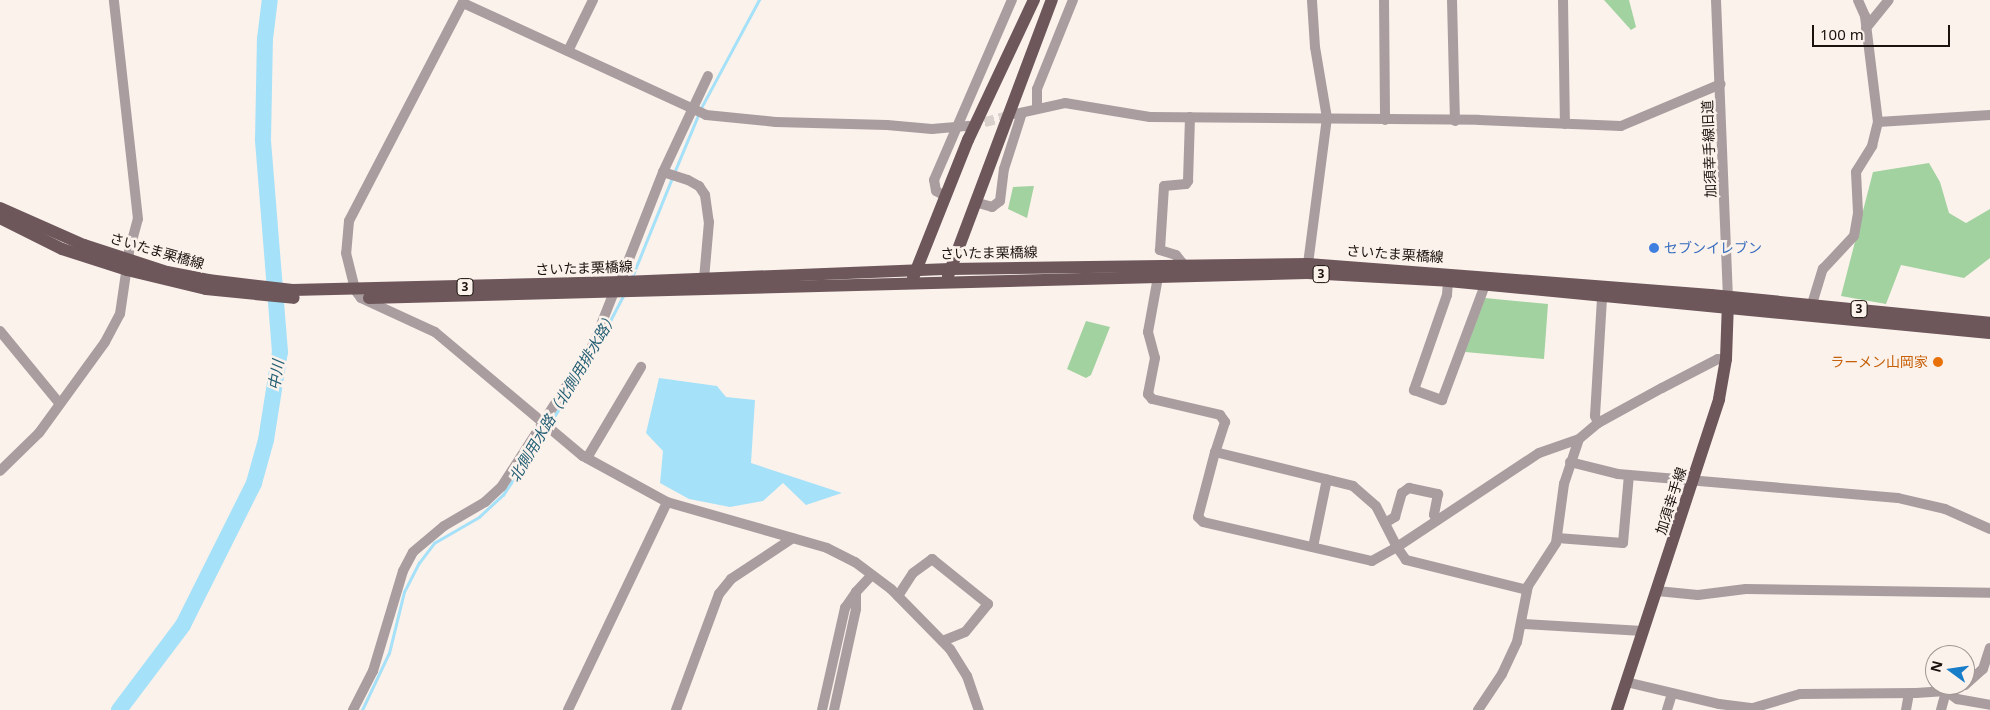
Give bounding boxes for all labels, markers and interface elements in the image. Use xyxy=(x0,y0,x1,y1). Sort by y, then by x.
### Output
scale bar xyxy=(1815,15,1952,47)
text: 100 m xyxy=(1820,24,1864,44)
street label: 加須幸手線旧道 xyxy=(1699,100,1719,198)
street label: さいたま栗橋線 xyxy=(108,229,206,273)
place label: セブンイレブン xyxy=(1664,240,1762,256)
street label: さいたま栗橋線 xyxy=(1346,242,1444,266)
marker: セブンイレブン xyxy=(1648,242,1660,254)
street label: さいたま栗橋線 xyxy=(940,244,1038,262)
street label: さいたま栗橋線 xyxy=(535,258,633,278)
road number: 3 xyxy=(1312,264,1330,284)
road number: 3 xyxy=(456,278,474,296)
road number: 3 xyxy=(1850,300,1868,318)
water label: 北側用水路（北側用排水路） xyxy=(505,309,621,485)
place label: ラーメン山岡家 xyxy=(1830,354,1928,370)
marker: ラーメン山岡家 xyxy=(1932,356,1944,368)
water label: 中川 xyxy=(265,359,287,391)
street label: 加須幸手線 xyxy=(1652,465,1690,537)
north arrow xyxy=(1925,645,1975,695)
text: N xyxy=(1925,659,1947,674)

